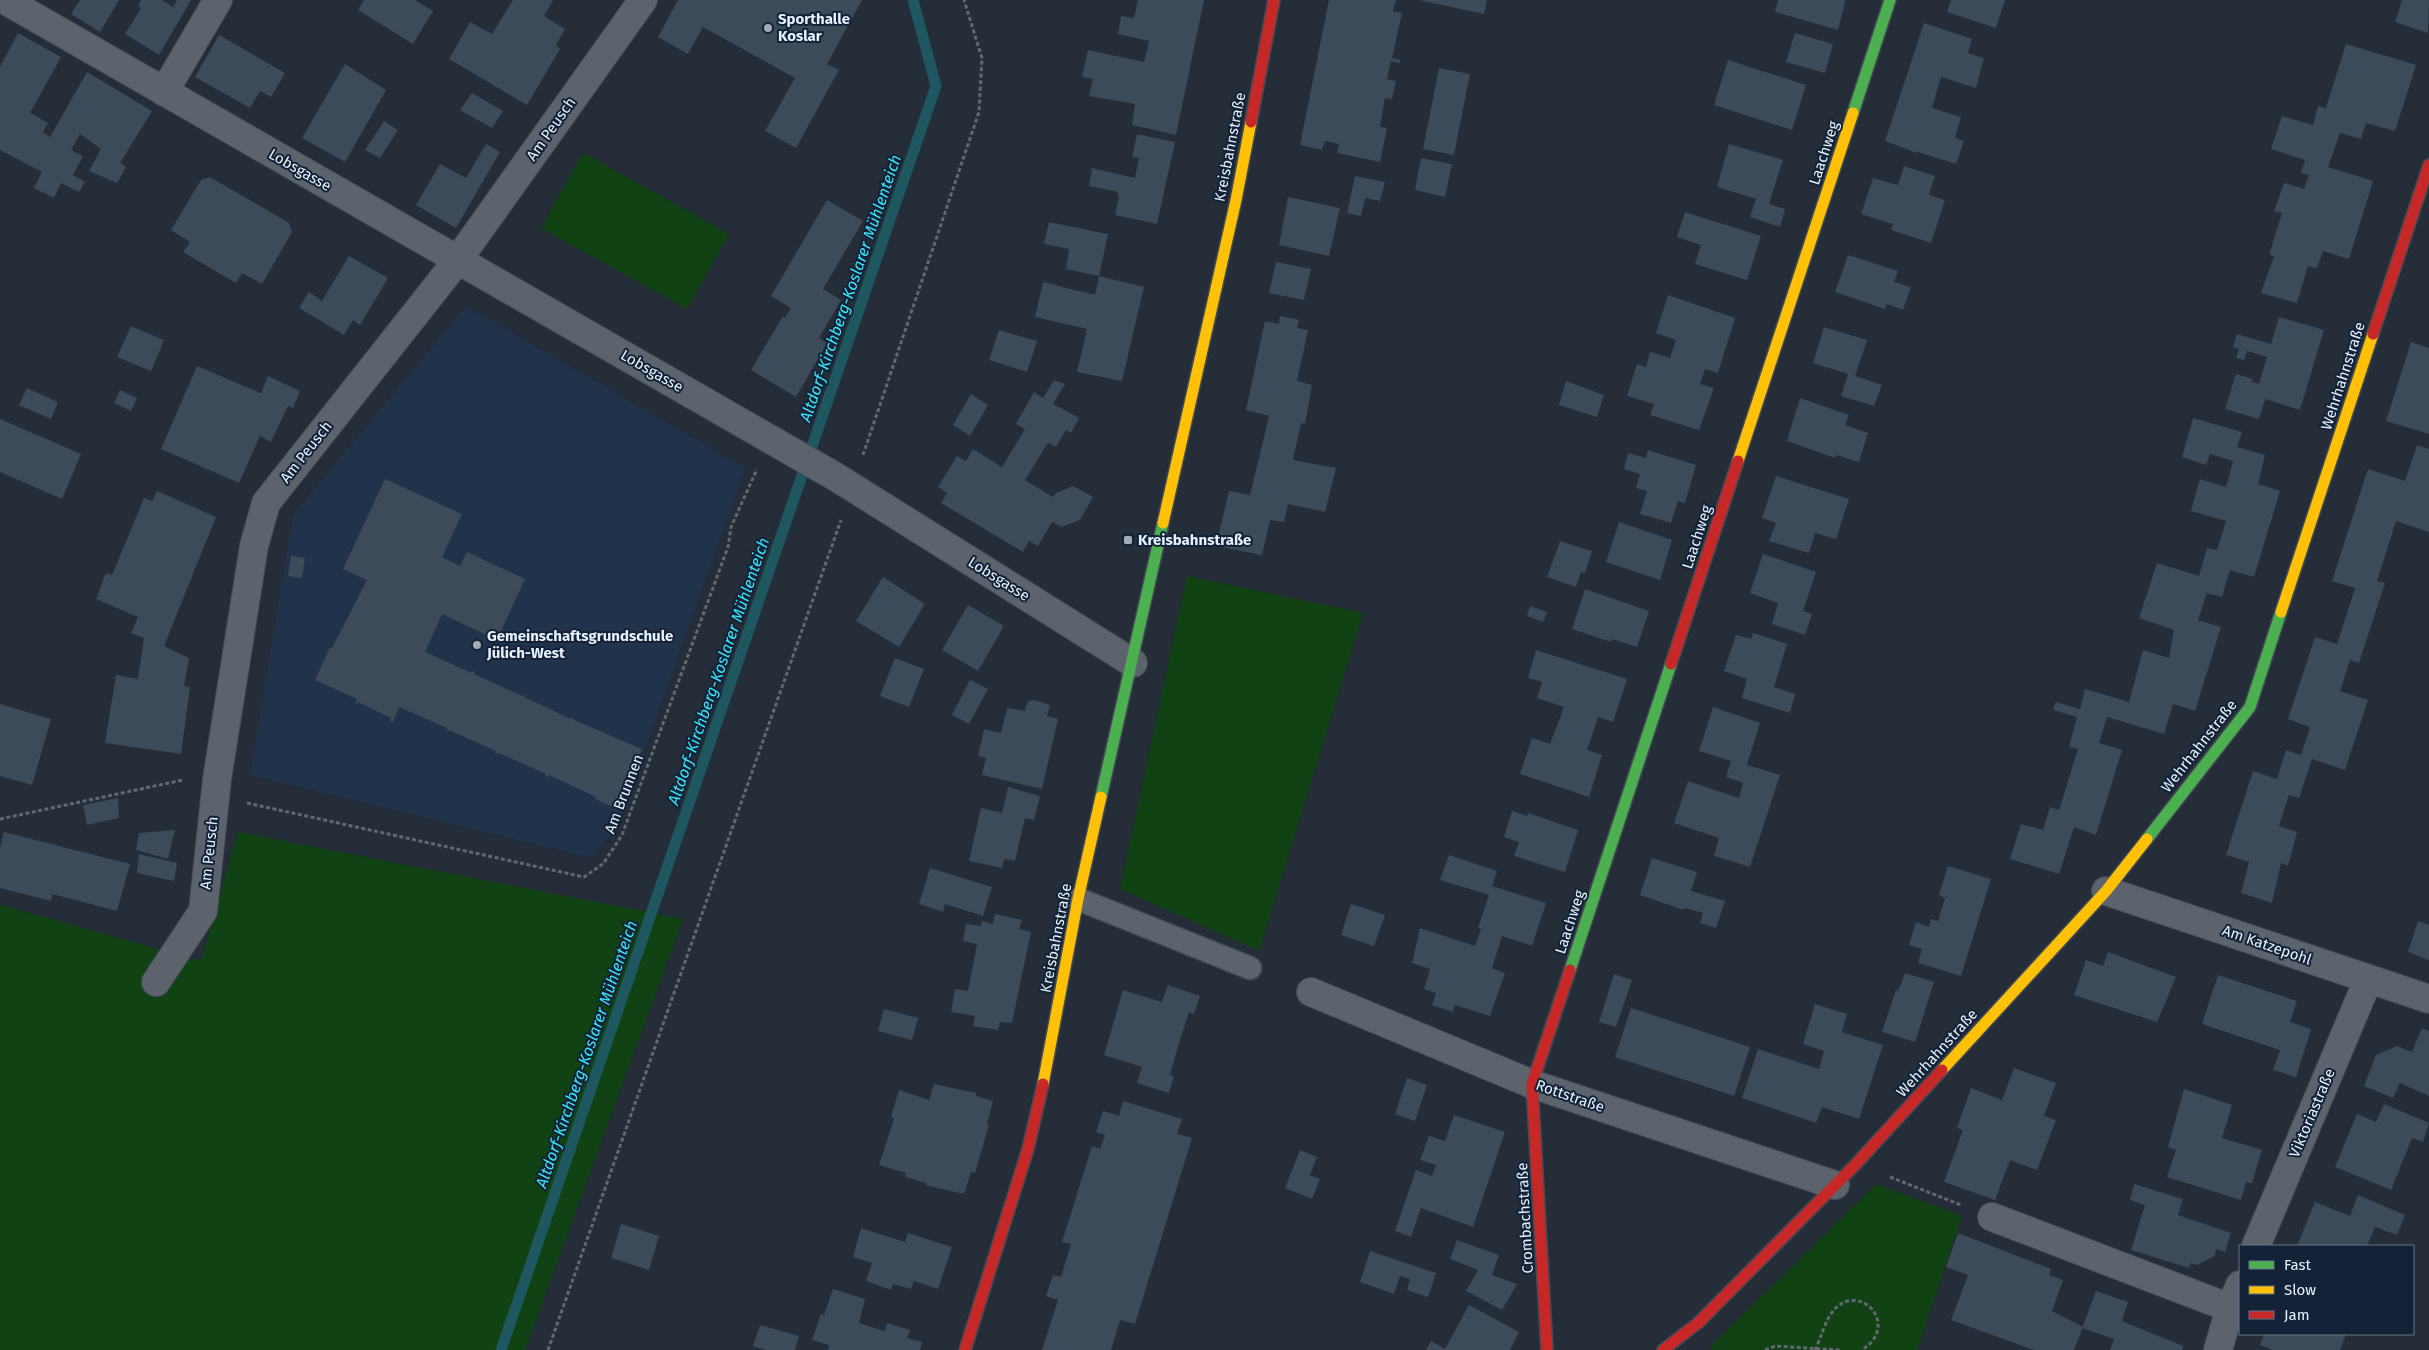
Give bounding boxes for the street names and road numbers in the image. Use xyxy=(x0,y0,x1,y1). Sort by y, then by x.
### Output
street label: Kreisbahnstraße xyxy=(1211,91,1249,203)
street label: Am Peusch xyxy=(523,94,579,164)
street label: Laachweg xyxy=(1805,119,1843,187)
street label: Lobsgasse xyxy=(265,145,335,195)
street label: Wehrhahnstraße xyxy=(2317,320,2369,432)
street label: Lobsgasse xyxy=(617,346,687,396)
street label: Am Peusch xyxy=(276,417,336,487)
street label: Laachweg xyxy=(1678,503,1716,571)
street label: Lobsgasse xyxy=(965,553,1033,605)
street label: Wehrhahnstraße xyxy=(2157,696,2241,796)
street label: Am Brunnen xyxy=(601,752,647,836)
street label: Am Peusch xyxy=(196,815,222,891)
street label: Kreisbahnstraße xyxy=(1037,882,1075,994)
street label: Laachweg xyxy=(1551,888,1589,956)
street label: Am Katzepohl xyxy=(2220,921,2315,969)
street label: Wehrhahnstraße xyxy=(1893,1005,1981,1101)
street label: Viktoriastraße xyxy=(2285,1066,2339,1160)
street label: Rottstraße xyxy=(1533,1076,1607,1116)
street label: Crombachstraße xyxy=(1513,1162,1537,1274)

